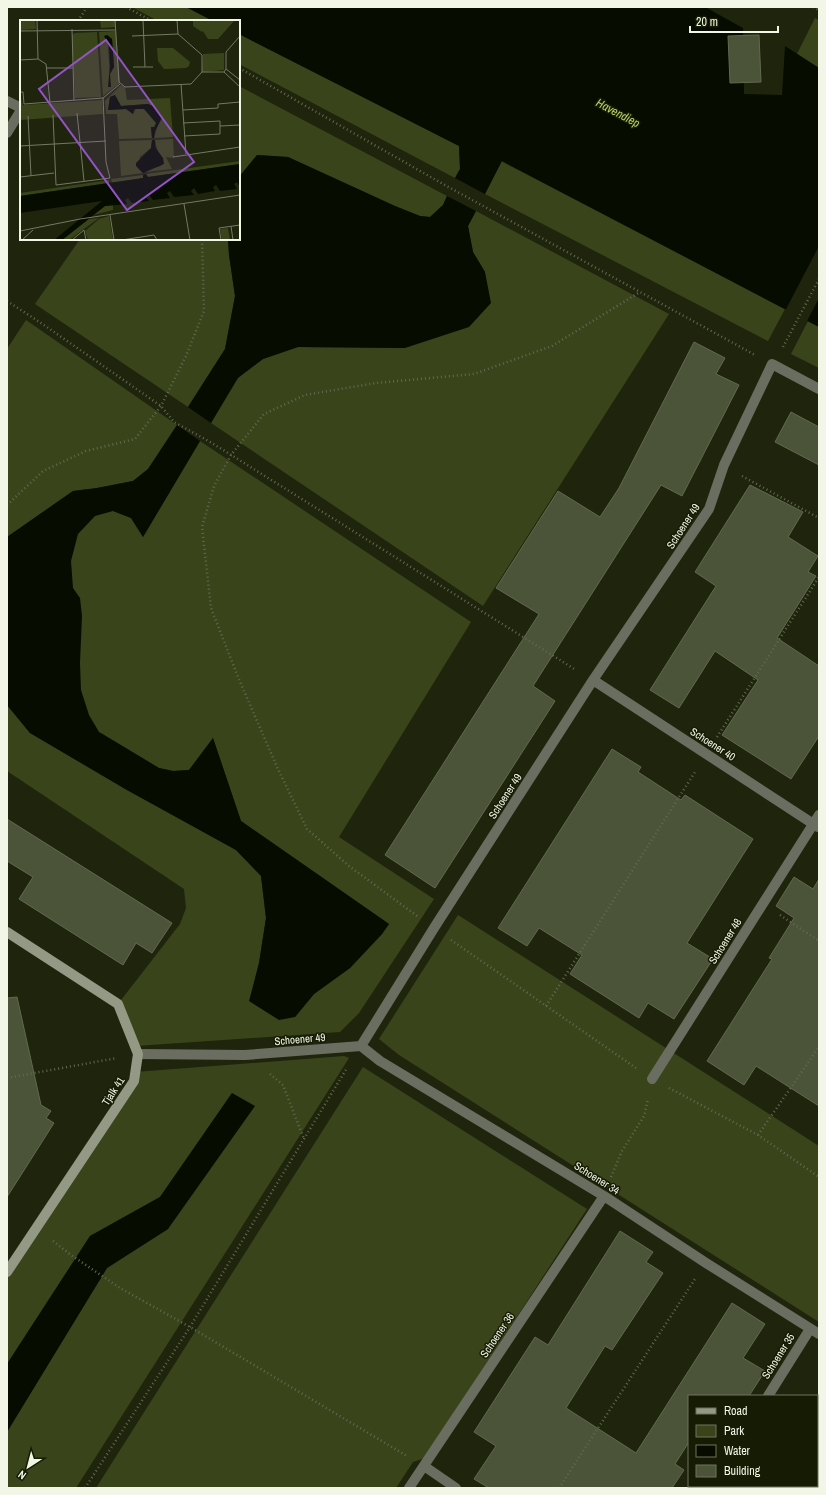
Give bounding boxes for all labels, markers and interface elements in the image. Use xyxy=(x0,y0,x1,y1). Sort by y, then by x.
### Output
scale bar xyxy=(690,8,778,34)
text: 20 m xyxy=(696,14,718,30)
inset map xyxy=(20,20,240,240)
water label: Havendiep xyxy=(593,95,643,131)
street label: Schoener 49 xyxy=(663,501,703,551)
street label: Schoener 40 xyxy=(688,724,738,764)
street label: Schoener 49 xyxy=(485,771,525,821)
street label: Schoener 48 xyxy=(706,916,744,966)
street label: Schoener 49 xyxy=(274,1030,326,1048)
street label: Tjalk 41 xyxy=(99,1074,127,1108)
street label: Schoener 34 xyxy=(572,1159,622,1197)
street label: Schoener 36 xyxy=(477,1310,517,1360)
street label: Schoener 35 xyxy=(759,1331,797,1381)
legend xyxy=(688,1395,818,1487)
text: Road xyxy=(724,1403,748,1419)
text: Park xyxy=(724,1423,744,1439)
text: Water xyxy=(724,1443,751,1459)
north arrow xyxy=(8,1447,48,1487)
text: Building xyxy=(724,1463,761,1479)
text: N xyxy=(15,1468,29,1483)

